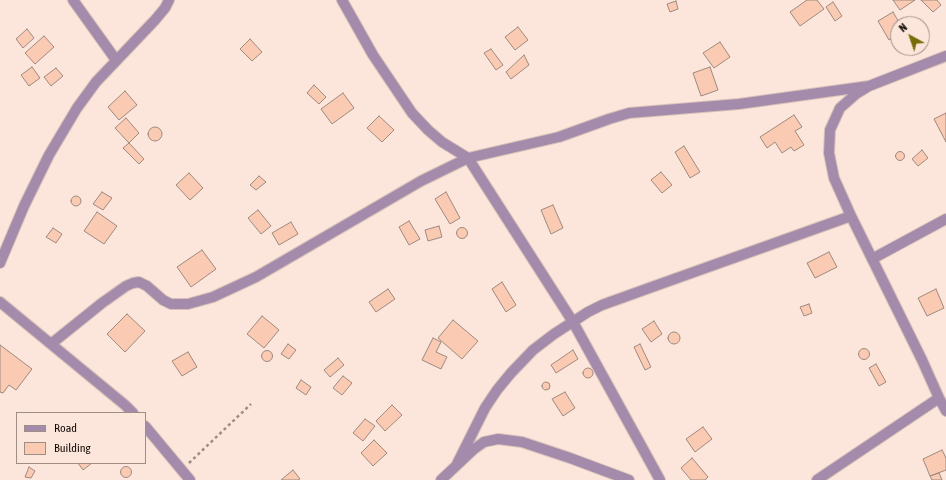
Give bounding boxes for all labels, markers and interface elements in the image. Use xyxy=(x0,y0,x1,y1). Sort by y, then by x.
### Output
north arrow xyxy=(890,16,930,56)
text: N xyxy=(897,21,909,34)
legend xyxy=(16,412,146,464)
text: Road xyxy=(54,421,77,435)
text: Building xyxy=(54,441,91,455)

